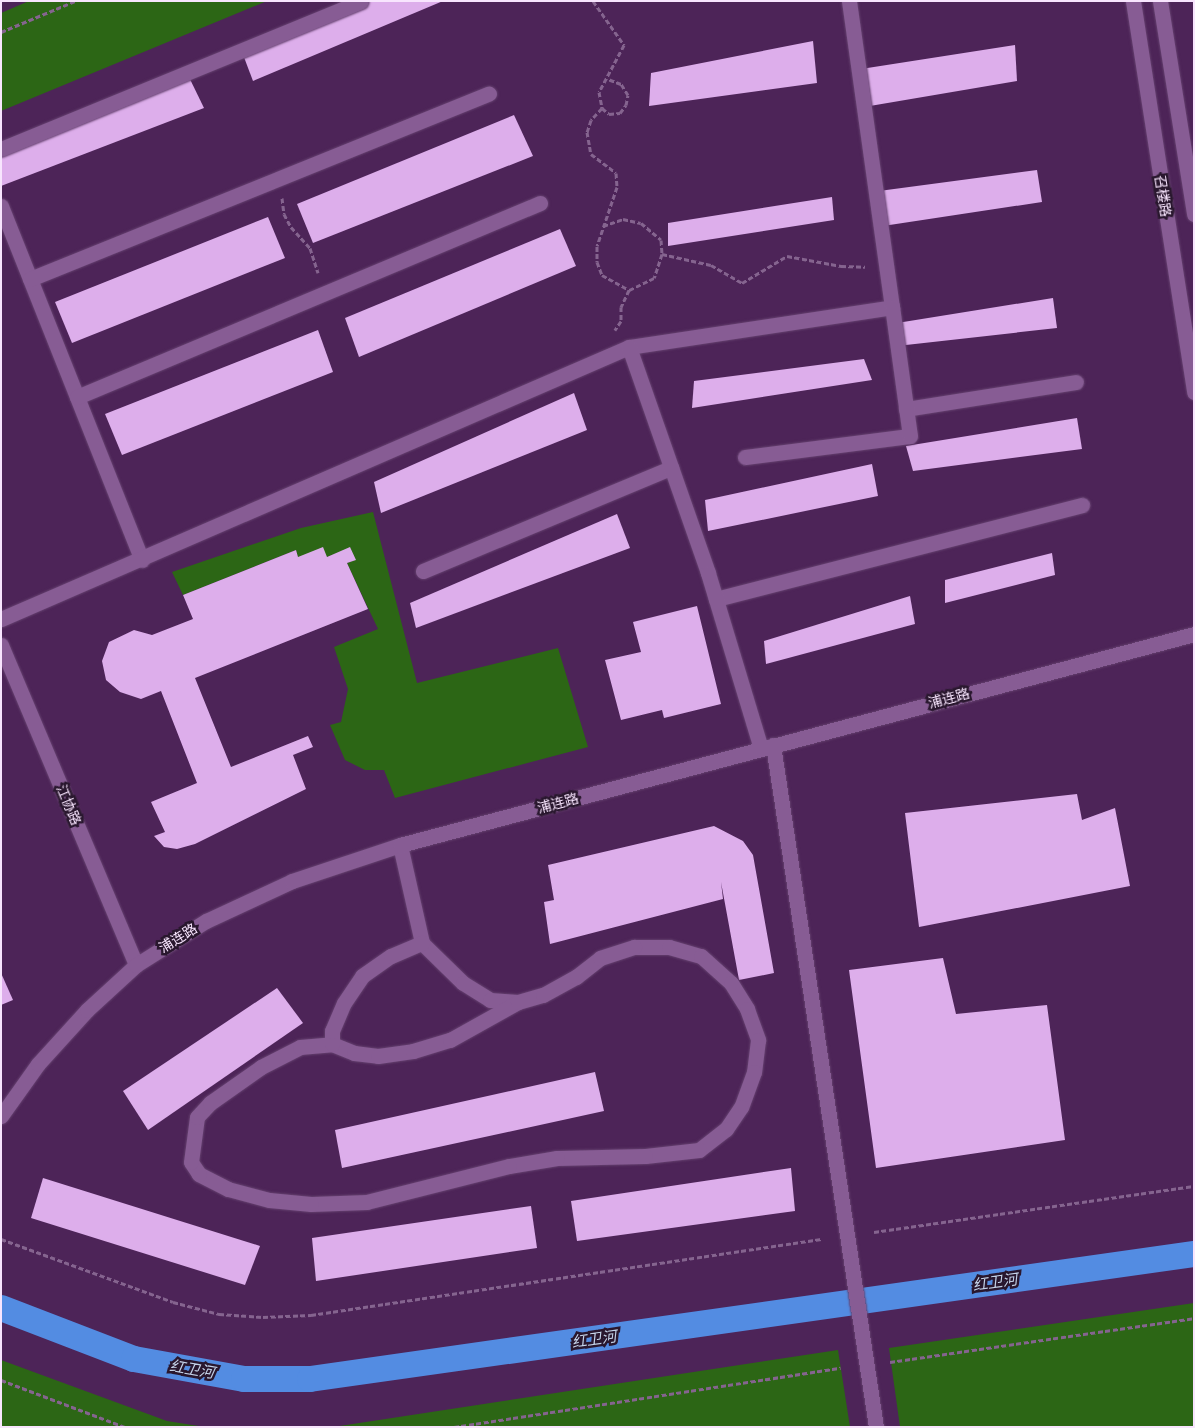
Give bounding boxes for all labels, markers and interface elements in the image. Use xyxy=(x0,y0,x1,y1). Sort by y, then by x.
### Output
street label: 召楼路 xyxy=(1151,174,1175,218)
street label: 浦连路 xyxy=(927,684,971,712)
street label: 江协路 xyxy=(53,782,85,828)
street label: 浦连路 xyxy=(536,789,580,817)
street label: 浦连路 xyxy=(156,920,200,956)
water label: 红卫河 xyxy=(971,1270,1019,1294)
water label: 红卫河 xyxy=(570,1327,618,1351)
water label: 红卫河 xyxy=(168,1356,216,1382)

